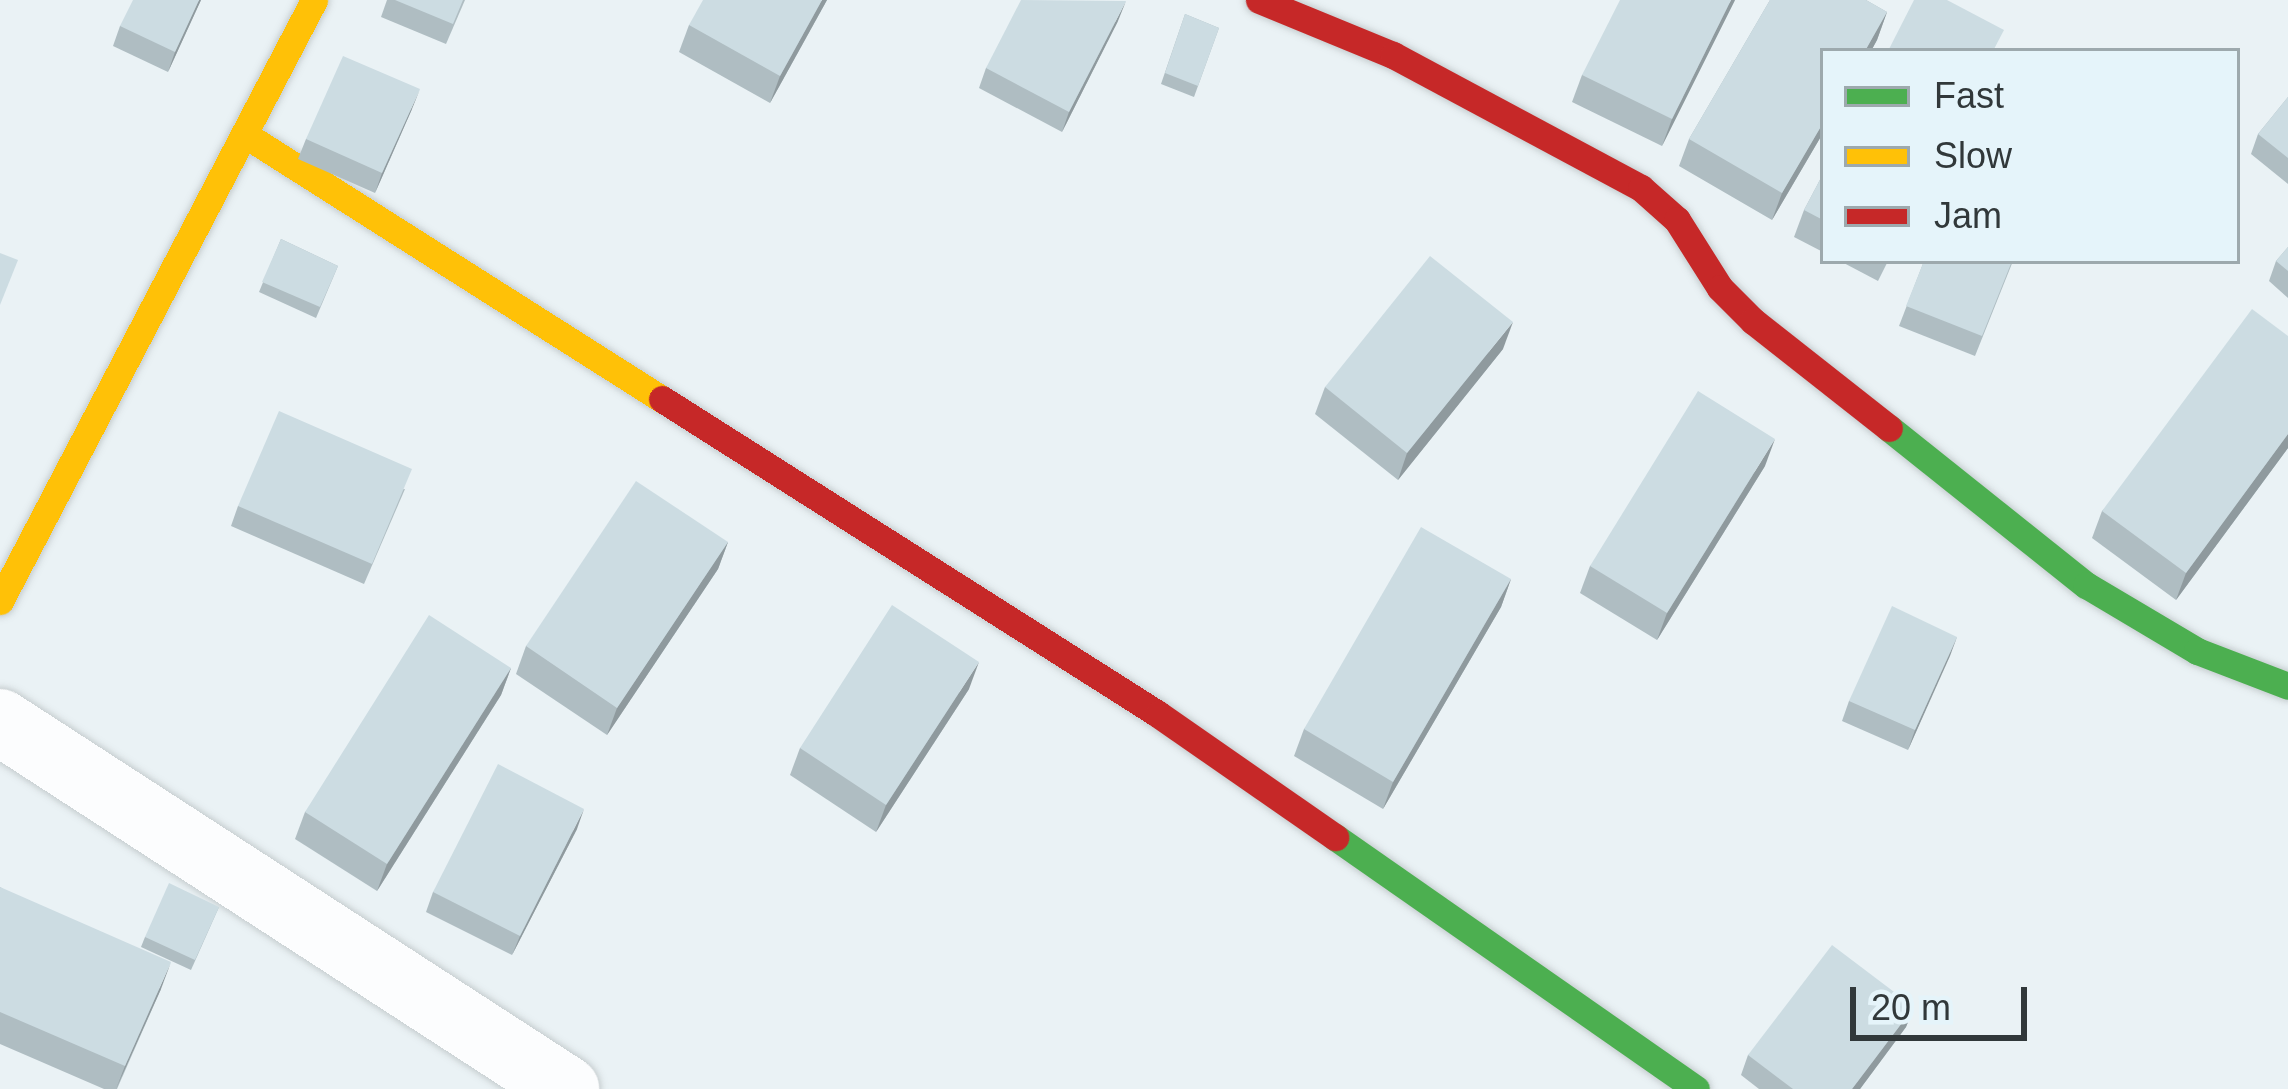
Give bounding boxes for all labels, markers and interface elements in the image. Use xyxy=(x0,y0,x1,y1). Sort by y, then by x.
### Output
legend xyxy=(1820,48,2240,264)
text: Fast xyxy=(1934,75,2004,116)
text: Slow xyxy=(1934,135,2012,176)
text: Jam xyxy=(1934,195,2002,236)
scale bar xyxy=(1856,963,2033,1037)
text: 20 m xyxy=(1871,987,1951,1028)

